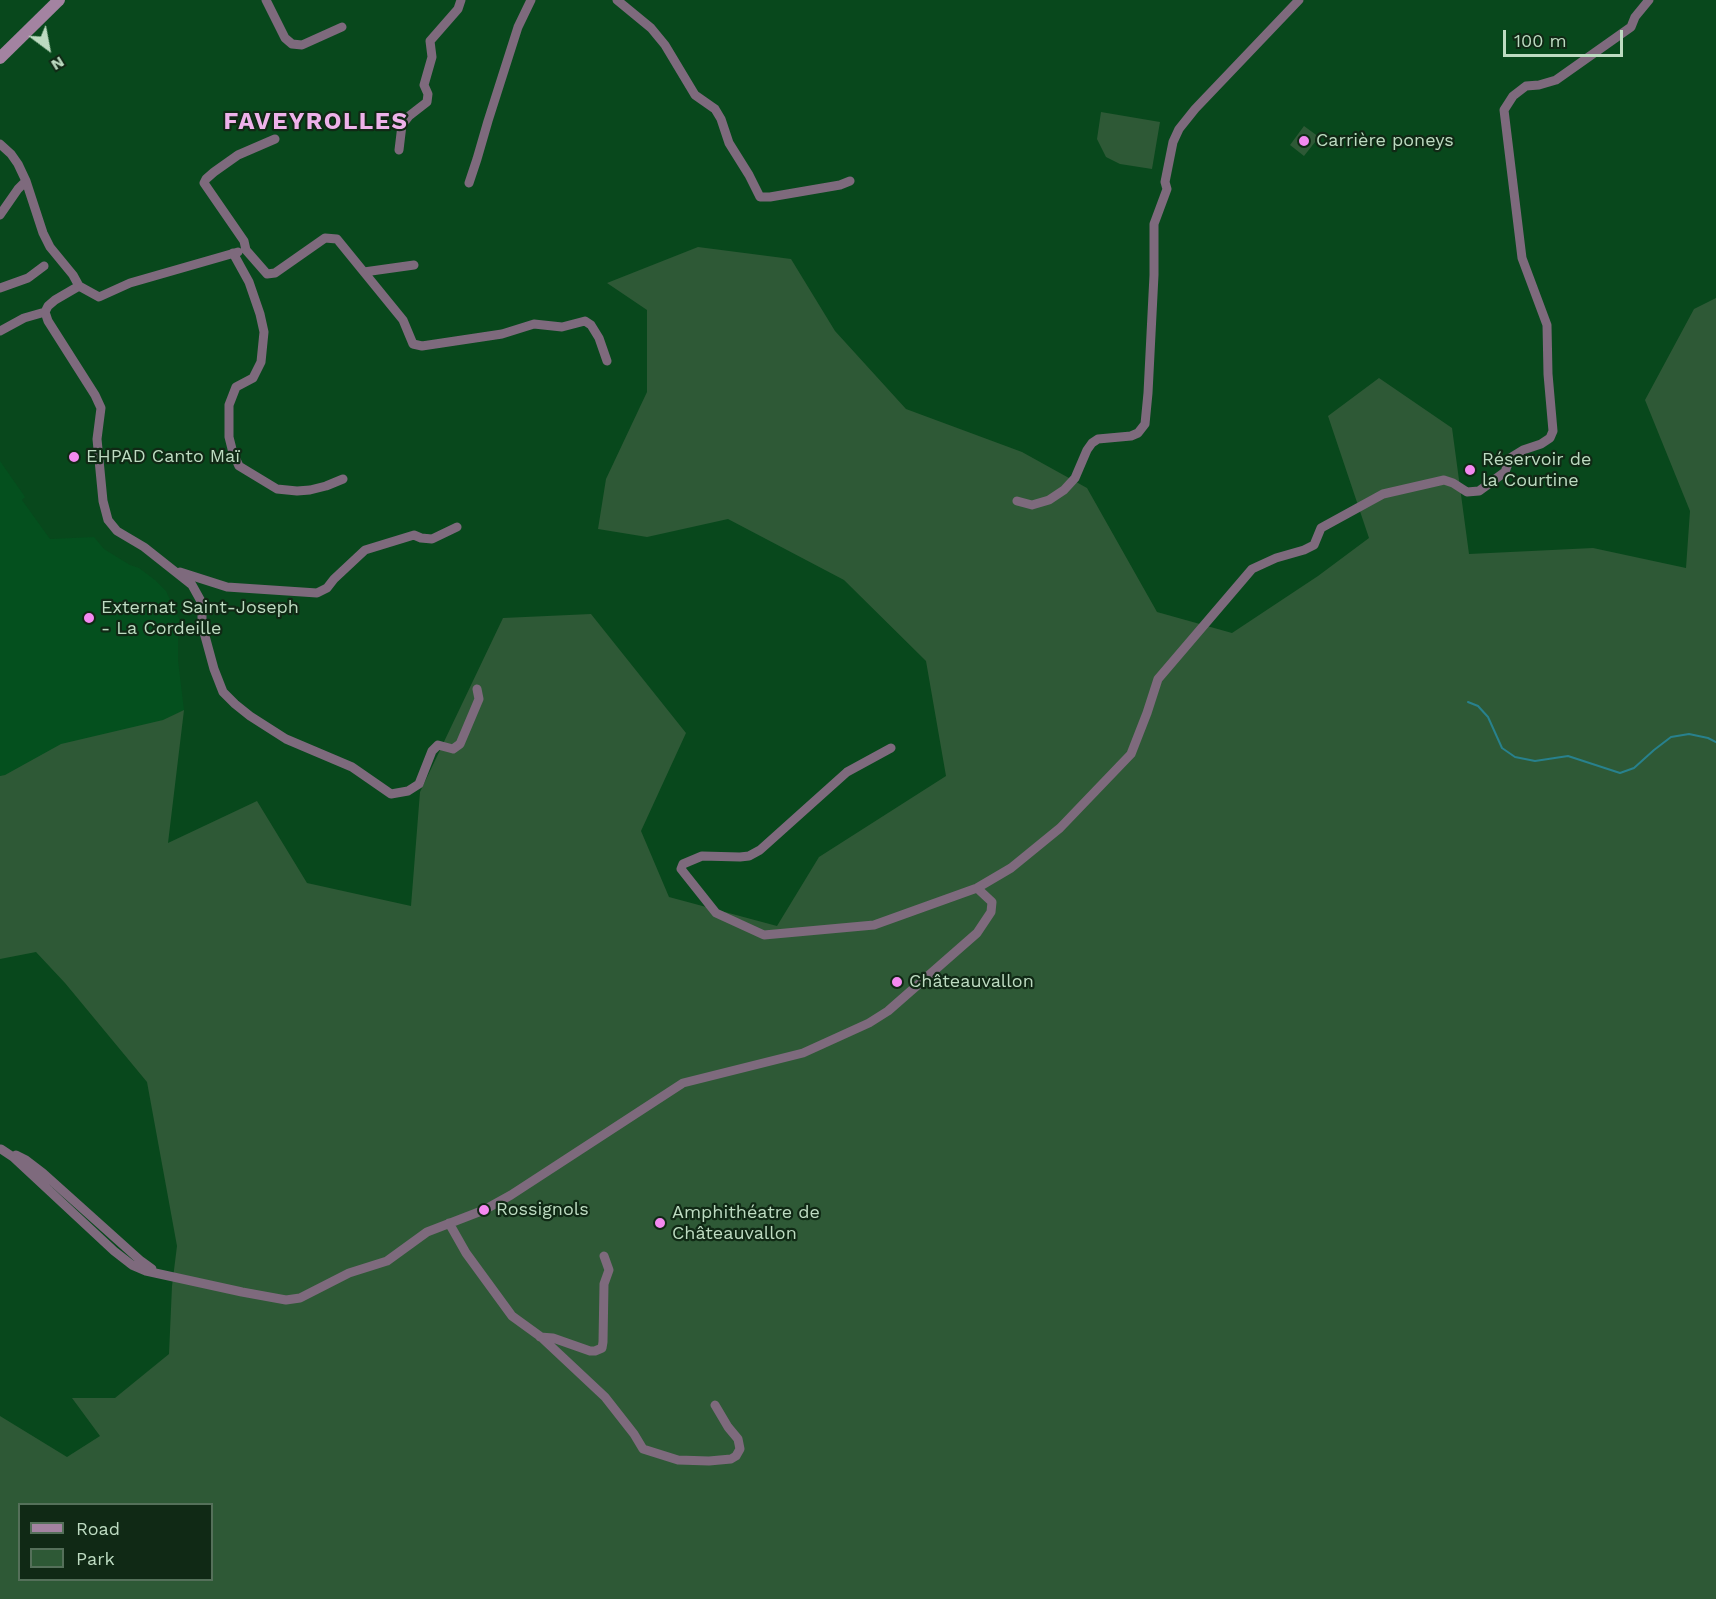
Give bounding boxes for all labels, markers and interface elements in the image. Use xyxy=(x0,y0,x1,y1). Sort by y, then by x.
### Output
north arrow xyxy=(18,18,78,78)
scale bar xyxy=(1506,18,1626,56)
text: 100 m xyxy=(1514,30,1567,51)
text: N xyxy=(48,52,68,75)
district label: FAVEYROLLES xyxy=(224,108,408,136)
place label: Carrière poneys xyxy=(1316,130,1454,152)
marker: Carrière poneys xyxy=(1297,134,1311,148)
place label: EHPAD Canto Maï xyxy=(86,446,240,468)
place label: Réservoir de la Courtine xyxy=(1482,449,1591,492)
marker: EHPAD Canto Maï xyxy=(67,450,81,464)
marker: Réservoir de la Courtine xyxy=(1463,463,1477,477)
place label: Externat Saint-Joseph - La Cordeille xyxy=(101,597,299,640)
marker: Externat Saint-Joseph - La Cordeille xyxy=(82,611,96,625)
place label: Châteauvallon xyxy=(909,971,1034,993)
marker: Châteauvallon xyxy=(890,975,904,989)
place label: Rossignols xyxy=(496,1199,589,1221)
place label: Amphithéatre de Châteauvallon xyxy=(672,1202,820,1244)
marker: Rossignols xyxy=(477,1203,491,1217)
marker: Amphithéatre de Châteauvallon xyxy=(653,1216,667,1230)
legend xyxy=(18,1503,213,1581)
text: Road xyxy=(76,1518,120,1539)
text: Park xyxy=(76,1548,115,1569)

